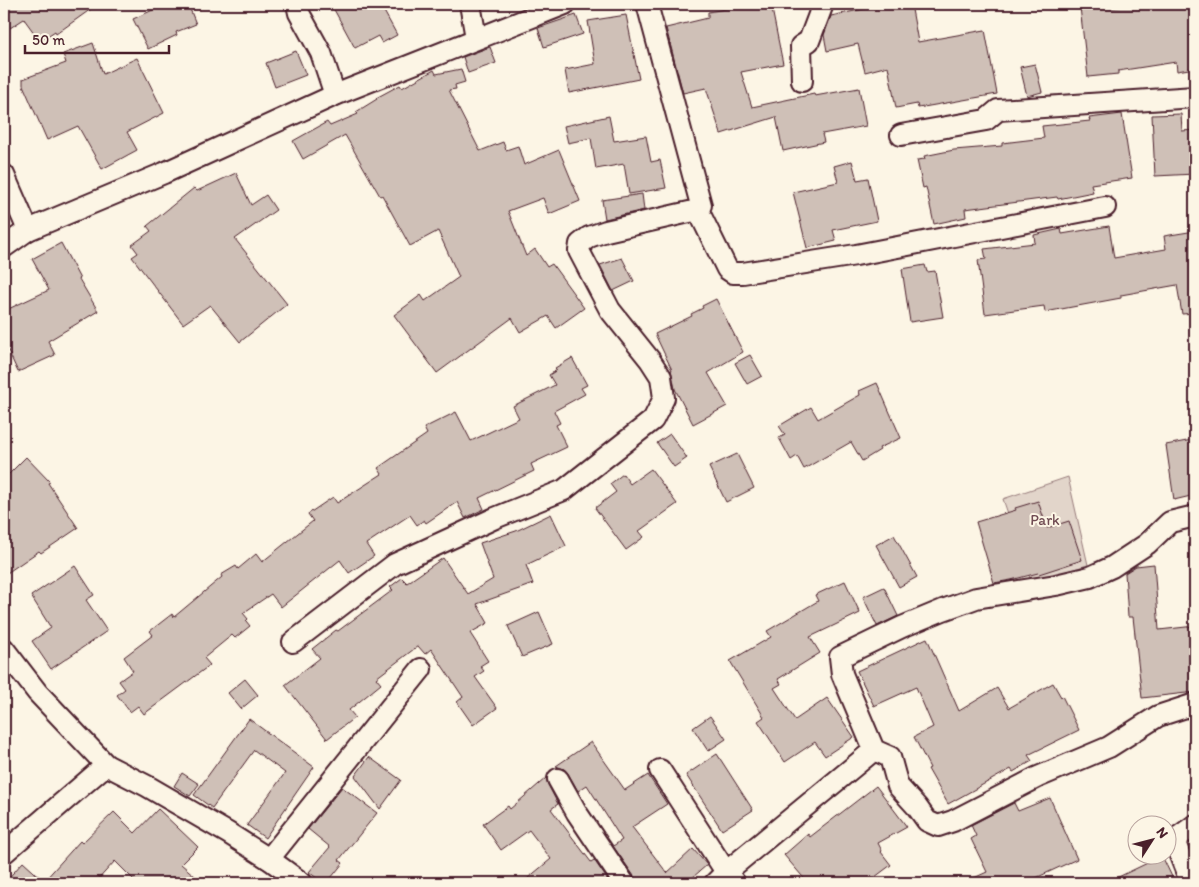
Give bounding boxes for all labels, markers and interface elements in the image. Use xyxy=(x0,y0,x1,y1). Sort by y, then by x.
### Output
scale bar xyxy=(25,22,169,54)
text: 50 m xyxy=(32,31,65,49)
park label: Park xyxy=(1030,511,1060,529)
north arrow xyxy=(1126,814,1176,864)
text: N xyxy=(1152,824,1172,841)

